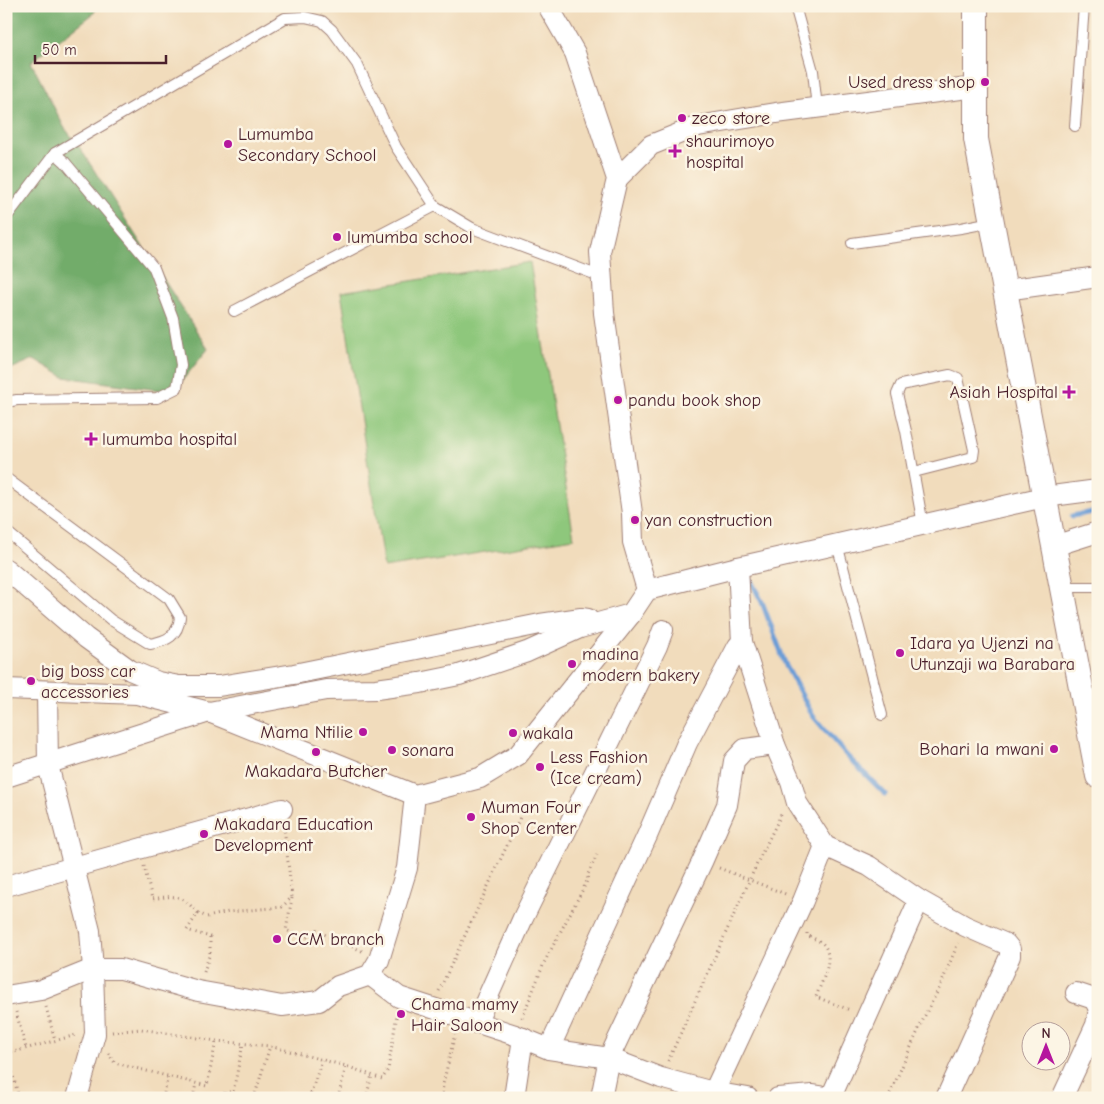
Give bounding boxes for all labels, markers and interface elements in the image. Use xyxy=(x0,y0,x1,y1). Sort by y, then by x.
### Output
scale bar xyxy=(35,32,166,64)
text: 50 m xyxy=(42,41,77,59)
place label: Used dress shop xyxy=(848,72,975,93)
marker: Used dress shop xyxy=(979,76,991,88)
place label: zeco store xyxy=(692,108,770,129)
marker: zeco store xyxy=(676,112,688,124)
place label: Lumumba Secondary School xyxy=(238,124,376,166)
place label: shaurimoyo hospital xyxy=(686,131,774,173)
marker: Lumumba Secondary School xyxy=(222,138,234,150)
marker: shaurimoyo hospital xyxy=(668,144,682,158)
place label: lumumba school xyxy=(347,227,473,248)
marker: lumumba school xyxy=(331,231,343,243)
place label: Asiah Hospital xyxy=(950,382,1058,403)
marker: Asiah Hospital xyxy=(1062,385,1076,399)
place label: pandu book shop xyxy=(628,390,761,411)
marker: pandu book shop xyxy=(612,394,624,406)
place label: lumumba hospital xyxy=(102,429,237,450)
marker: lumumba hospital xyxy=(84,432,98,446)
place label: yan construction xyxy=(644,510,773,531)
marker: yan construction xyxy=(629,514,641,526)
place label: Idara ya Ujenzi na Utunzaji wa Barabara xyxy=(910,633,1075,675)
place label: madina modern bakery xyxy=(582,644,700,686)
marker: Idara ya Ujenzi na Utunzaji wa Barabara xyxy=(894,647,906,659)
marker: madina modern bakery xyxy=(566,658,578,670)
place label: big boss car accessories xyxy=(41,661,136,703)
marker: big boss car accessories xyxy=(25,675,37,687)
place label: Mama Ntilie xyxy=(260,722,353,743)
place label: wakala xyxy=(523,723,574,744)
marker: Mama Ntilie xyxy=(357,726,369,738)
marker: wakala xyxy=(507,727,519,739)
place label: Bohari la mwani xyxy=(919,739,1044,760)
place label: sonara xyxy=(402,740,454,761)
marker: Bohari la mwani xyxy=(1048,743,1060,755)
marker: sonara xyxy=(386,744,398,756)
marker: Makadara Butcher xyxy=(310,746,322,758)
place label: Less Fashion (Ice cream) xyxy=(550,747,648,789)
place label: Makadara Butcher xyxy=(245,761,388,782)
marker: Less Fashion (Ice cream) xyxy=(534,761,546,773)
place label: Muman Four Shop Center xyxy=(481,797,582,839)
marker: Muman Four Shop Center xyxy=(465,811,477,823)
place label: Makadara Education Development xyxy=(214,814,373,856)
marker: Makadara Education Development xyxy=(198,828,210,840)
place label: CCM branch xyxy=(287,929,384,950)
marker: CCM branch xyxy=(271,933,283,945)
place label: Chama mamy Hair Saloon xyxy=(411,994,519,1036)
marker: Chama mamy Hair Saloon xyxy=(395,1008,407,1020)
north arrow xyxy=(1022,1022,1072,1072)
text: N xyxy=(1041,1025,1051,1042)

